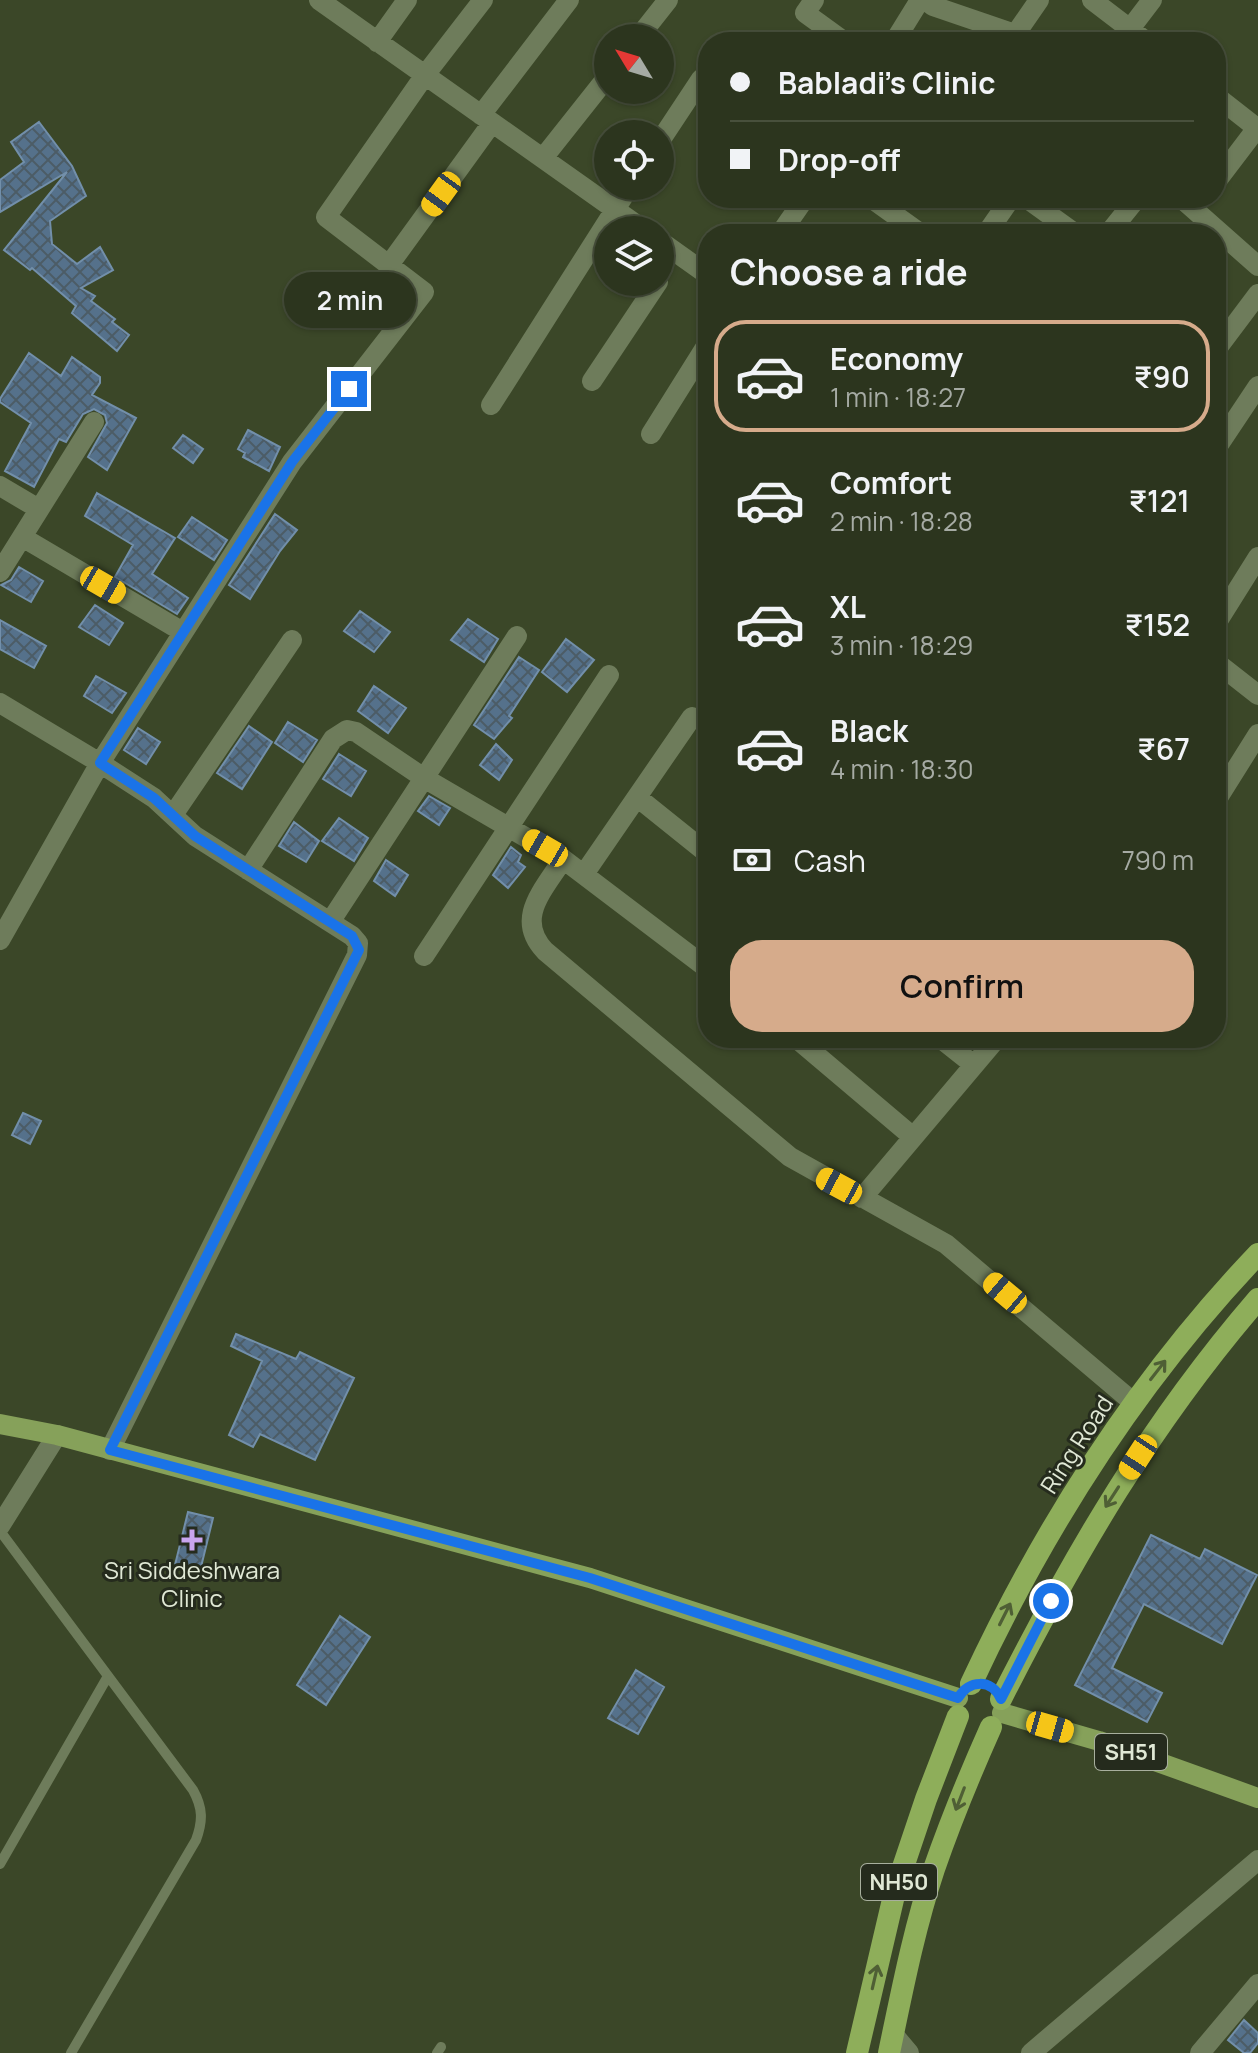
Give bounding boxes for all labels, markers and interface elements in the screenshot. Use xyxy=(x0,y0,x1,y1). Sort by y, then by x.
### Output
north arrow xyxy=(594,24,674,104)
map controls xyxy=(594,24,674,296)
text: Babladi's Clinic xyxy=(778,62,996,103)
button: locate xyxy=(594,120,674,200)
text: Drop-off xyxy=(778,139,900,180)
car xyxy=(417,168,465,220)
button: layers xyxy=(594,216,674,296)
text: Choose a ride xyxy=(730,247,968,296)
callout: 2 min xyxy=(283,273,415,329)
text: 2 min xyxy=(317,282,383,318)
text: Economy xyxy=(830,338,963,379)
icon: car xyxy=(734,340,806,412)
text: ₹90 xyxy=(1134,356,1190,397)
route end xyxy=(331,371,367,407)
text: 1 min · 18:27 xyxy=(830,379,966,415)
text: Comfort xyxy=(830,462,952,503)
icon: car xyxy=(734,464,806,536)
text: ₹121 xyxy=(1129,480,1190,521)
text: 2 min · 18:28 xyxy=(830,503,973,539)
car xyxy=(76,563,130,607)
text: XL xyxy=(830,586,866,627)
icon: car xyxy=(734,588,806,660)
text: ₹152 xyxy=(1125,604,1190,645)
text: 3 min · 18:29 xyxy=(830,627,973,663)
text: Black xyxy=(830,710,908,751)
icon: car xyxy=(734,712,806,784)
text: ₹67 xyxy=(1137,728,1190,769)
text: 4 min · 18:30 xyxy=(830,751,974,787)
car xyxy=(518,826,572,870)
icon: cash xyxy=(730,838,774,882)
text: Cash xyxy=(794,840,866,881)
text: 790 m xyxy=(1122,842,1194,878)
button: Confirm xyxy=(730,940,1194,1032)
car xyxy=(812,1164,866,1208)
car xyxy=(979,1268,1031,1318)
one-way arrow xyxy=(1149,1360,1166,1381)
street label: Ring Road xyxy=(1032,1389,1120,1499)
car xyxy=(1115,1430,1161,1484)
one-way arrow xyxy=(1104,1485,1121,1507)
marker: Sri Siddeshwara Clinic xyxy=(181,1529,203,1551)
place label: Sri Siddeshwara Clinic xyxy=(104,1553,280,1614)
route start xyxy=(1033,1583,1069,1619)
one-way arrow xyxy=(997,1602,1013,1626)
car xyxy=(1024,1709,1076,1745)
road number: SH51 xyxy=(1095,1734,1167,1770)
one-way arrow xyxy=(952,1786,966,1810)
road number: NH50 xyxy=(861,1864,937,1900)
one-way arrow xyxy=(868,1965,883,1990)

